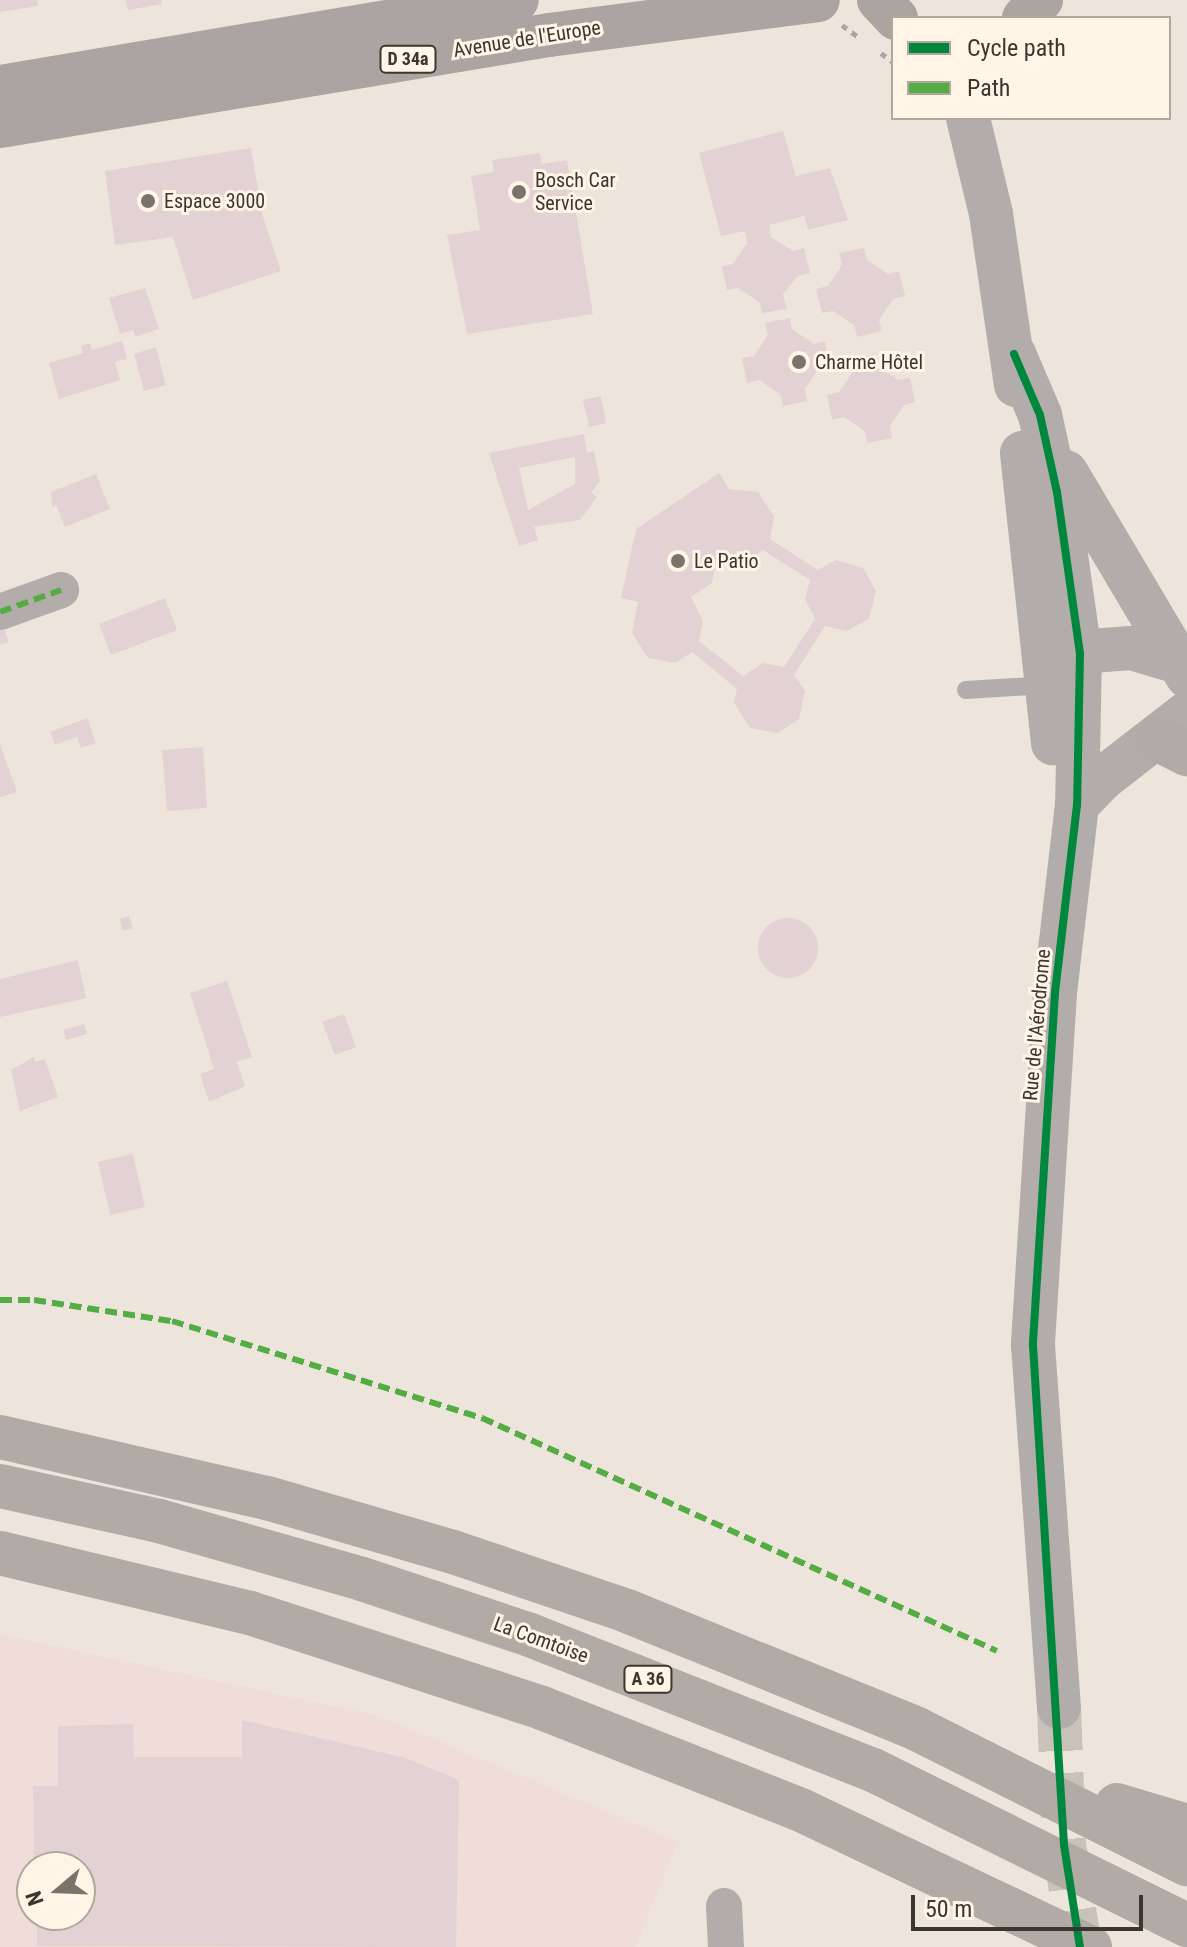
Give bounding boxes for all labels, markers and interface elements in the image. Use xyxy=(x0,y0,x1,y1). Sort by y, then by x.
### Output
street label: Avenue de l'Europe xyxy=(452,16,602,62)
legend xyxy=(891,16,1171,120)
text: Cycle path xyxy=(967,34,1066,62)
road number: D 34a xyxy=(378,45,438,73)
text: Path xyxy=(967,74,1010,102)
place label: Bosch Car Service xyxy=(535,168,616,215)
marker: Bosch Car Service xyxy=(510,183,528,201)
place label: Espace 3000 xyxy=(164,189,265,213)
marker: Espace 3000 xyxy=(139,192,157,210)
place label: Charme Hôtel xyxy=(815,350,923,374)
marker: Charme Hôtel xyxy=(790,353,808,371)
place label: Le Patio xyxy=(694,549,759,573)
marker: Le Patio xyxy=(669,552,687,570)
street label: Rue de l'Aérodrome xyxy=(1018,948,1056,1102)
street label: La Comtoise xyxy=(490,1612,592,1668)
road number: A 36 xyxy=(622,1665,674,1693)
north arrow xyxy=(16,1851,96,1931)
scale bar xyxy=(915,1879,1147,1929)
text: N xyxy=(21,1888,49,1909)
text: 50 m xyxy=(925,1895,972,1923)

